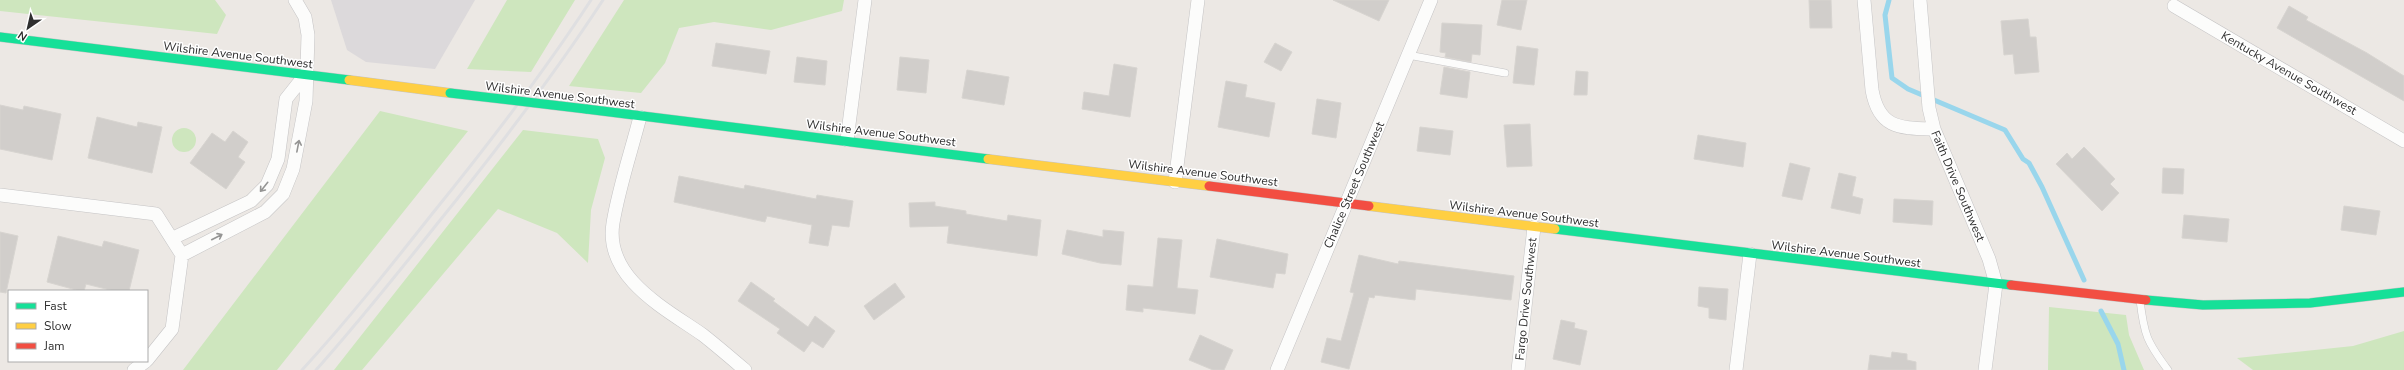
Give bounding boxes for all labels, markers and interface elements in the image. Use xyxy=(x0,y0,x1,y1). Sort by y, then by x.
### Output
north arrow xyxy=(8,8,48,48)
text: N xyxy=(15,27,30,44)
street label: Kentucky Avenue Southwest xyxy=(2218,28,2360,119)
street label: Wilshire Avenue Southwest xyxy=(162,38,314,72)
street label: Wilshire Avenue Southwest xyxy=(484,78,636,112)
street label: Wilshire Avenue Southwest xyxy=(805,116,957,150)
street label: Chalice Street Southwest xyxy=(1320,118,1388,251)
street label: Faith Drive Southwest xyxy=(1927,128,1989,245)
one-way arrow xyxy=(294,140,302,153)
street label: Wilshire Avenue Southwest xyxy=(1127,156,1279,190)
one-way arrow xyxy=(259,182,268,192)
street label: Wilshire Avenue Southwest xyxy=(1448,197,1600,231)
one-way arrow xyxy=(211,233,223,240)
street label: Fargo Drive Southwest xyxy=(1512,236,1540,361)
street label: Wilshire Avenue Southwest xyxy=(1770,237,1922,271)
legend xyxy=(8,290,148,362)
text: Fast xyxy=(44,298,67,314)
text: Slow xyxy=(44,318,72,334)
text: Jam xyxy=(43,338,65,354)

